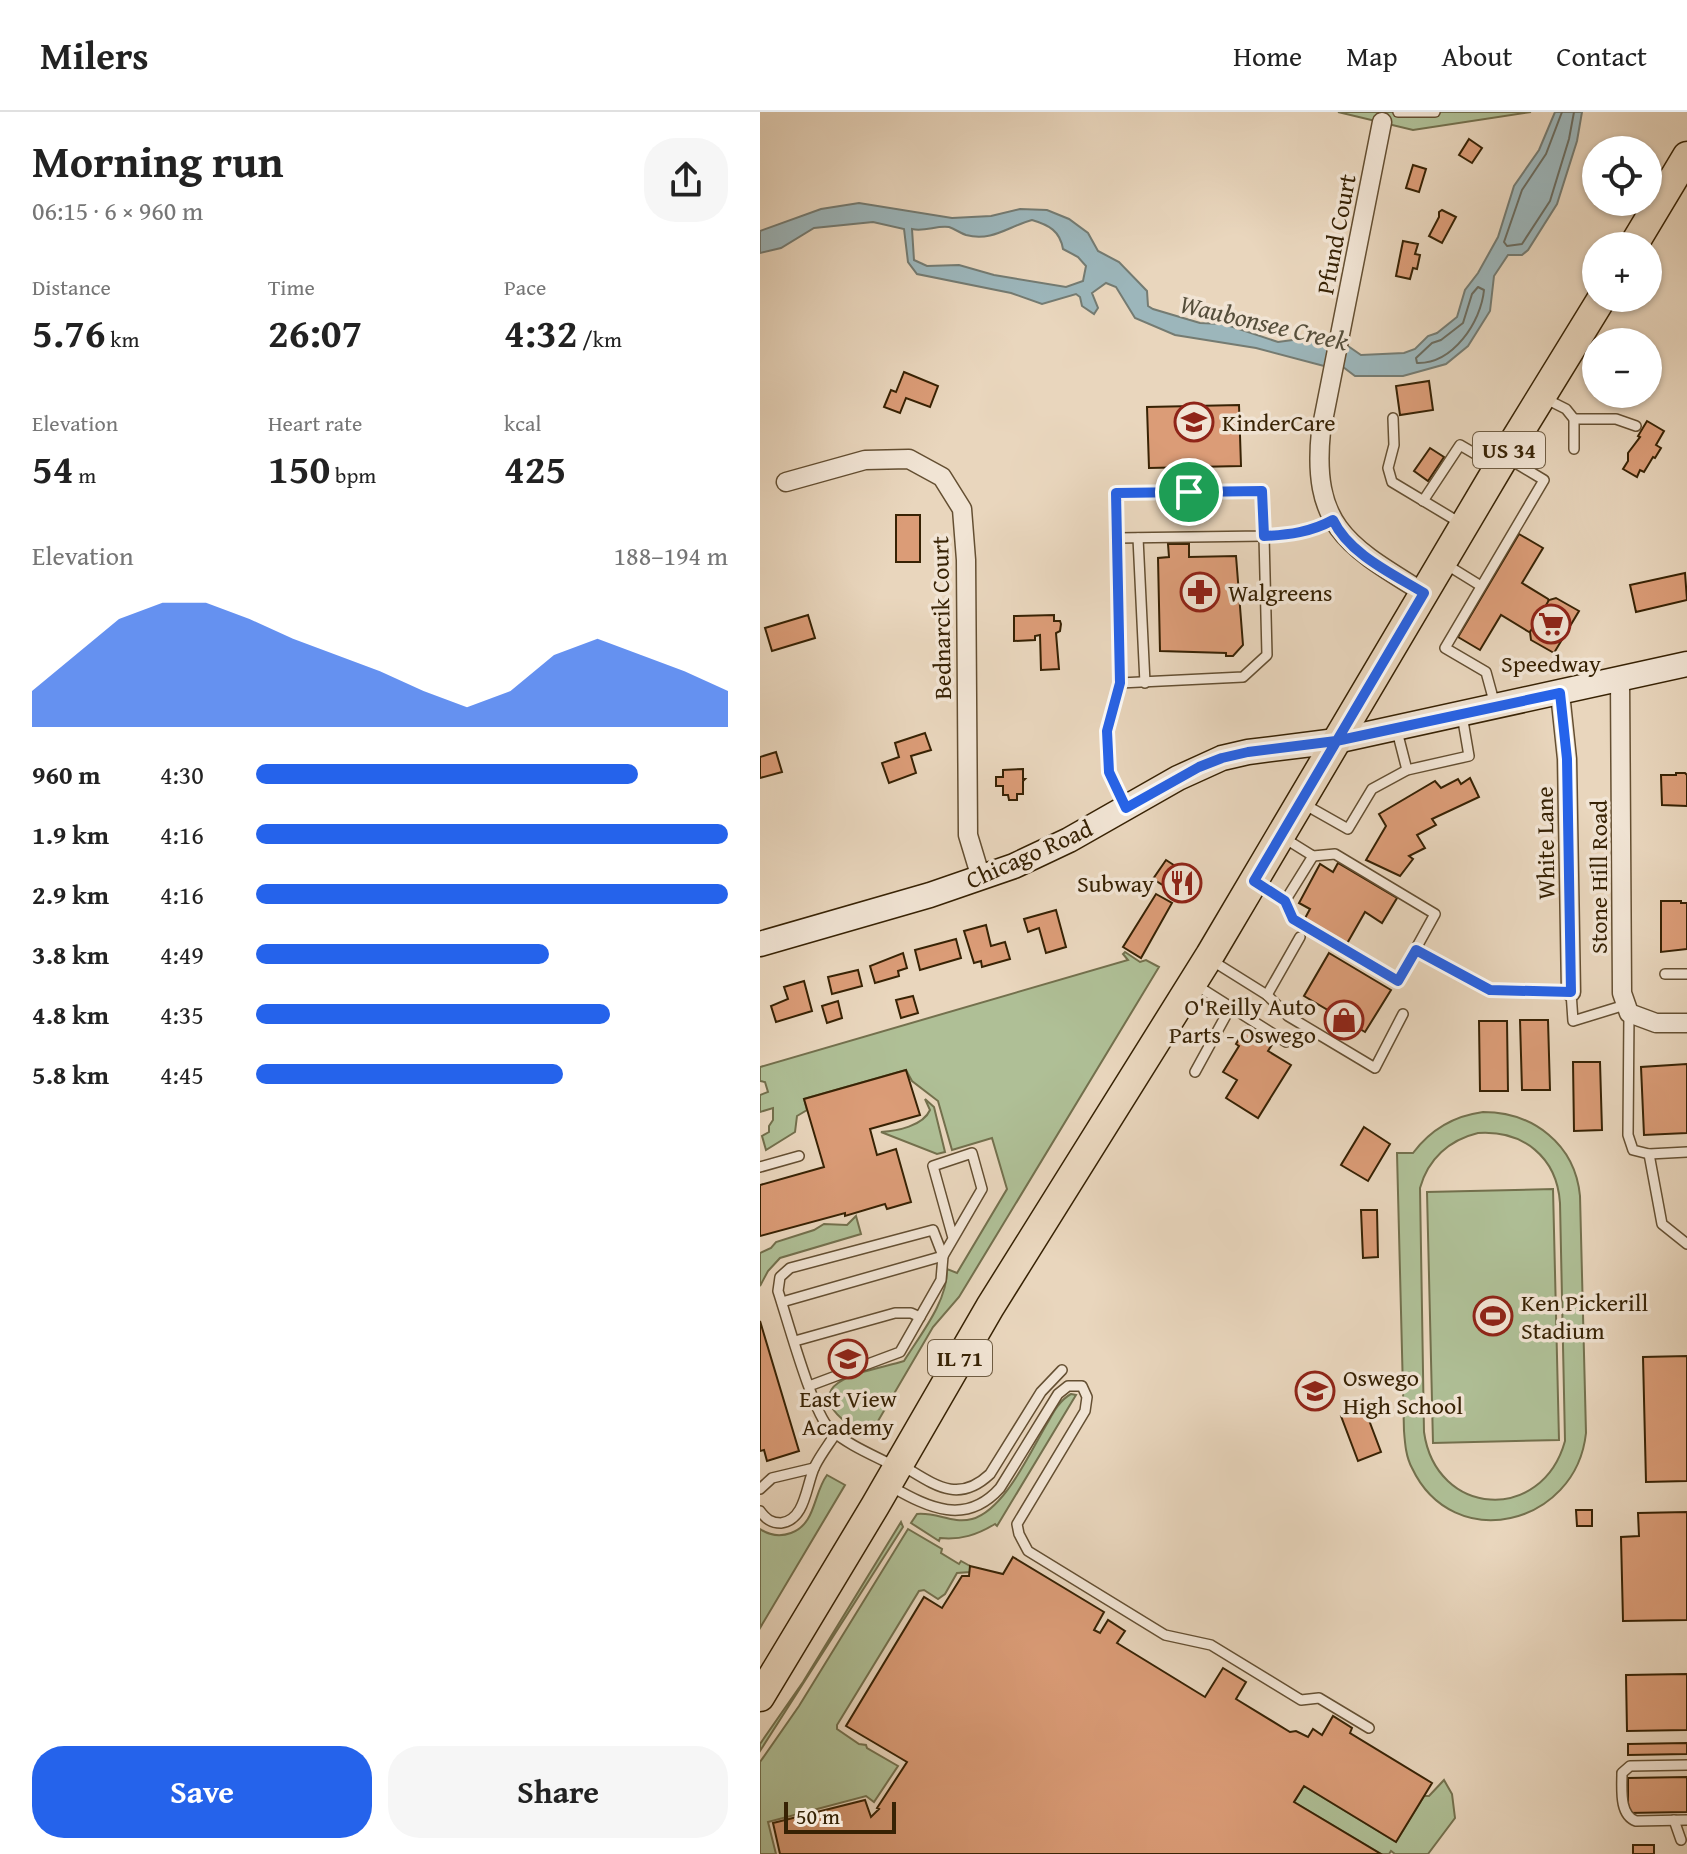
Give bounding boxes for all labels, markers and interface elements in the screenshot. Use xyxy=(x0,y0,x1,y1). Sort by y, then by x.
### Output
text: Milers xyxy=(40,27,149,83)
text: Home xyxy=(1233,35,1302,76)
text: Map xyxy=(1346,35,1398,76)
text: About xyxy=(1442,35,1512,76)
text: Contact xyxy=(1556,35,1647,76)
text: Morning run xyxy=(32,129,283,193)
map controls xyxy=(1582,136,1662,408)
button: locate xyxy=(1582,136,1662,216)
button: share xyxy=(644,138,728,222)
street label: Pfund Court xyxy=(1307,170,1365,297)
text: 06:15 · 6 × 960 m xyxy=(32,191,203,230)
button: + xyxy=(1582,232,1662,312)
text: Distance xyxy=(32,271,111,303)
text: Time xyxy=(268,271,315,303)
text: Pace xyxy=(504,271,546,303)
water label: Waubonsee Creek xyxy=(1176,284,1352,360)
text: 5.76 xyxy=(32,303,105,362)
text: 26:07 xyxy=(268,303,362,362)
text: 4:32 xyxy=(504,303,577,362)
text: km xyxy=(105,323,139,355)
text: /km xyxy=(577,323,622,355)
button: − xyxy=(1582,328,1662,408)
school or university icon: KinderCare xyxy=(1173,401,1215,443)
place label: KinderCare xyxy=(1222,405,1336,440)
text: Elevation xyxy=(32,407,118,439)
text: Heart rate xyxy=(268,407,362,439)
text: kcal xyxy=(504,407,542,439)
road number: US 34 xyxy=(1473,432,1545,468)
text: 54 xyxy=(32,439,73,498)
text: 150 xyxy=(268,439,330,498)
text: 425 xyxy=(504,439,566,498)
pin xyxy=(1155,458,1223,526)
text: m xyxy=(73,459,96,491)
text: bpm xyxy=(330,459,376,491)
icon: arrive xyxy=(1167,470,1211,514)
street label: Bednarcik Court xyxy=(922,535,960,700)
text: Elevation xyxy=(32,536,134,575)
text: 188–194 m xyxy=(614,536,728,575)
pharmacy icon: Walgreens xyxy=(1179,571,1221,613)
place label: Walgreens xyxy=(1228,575,1333,610)
supermarket icon: Speedway xyxy=(1530,603,1572,645)
place label: Speedway xyxy=(1501,646,1601,681)
text: 960 m xyxy=(32,755,100,794)
text: 4:30 xyxy=(160,755,204,794)
street label: White Lane xyxy=(1527,786,1563,900)
street label: Stone Hill Road xyxy=(1581,800,1616,954)
street label: Chicago Road xyxy=(960,810,1098,897)
text: 1.9 km xyxy=(32,815,109,854)
text: 4:16 xyxy=(160,815,204,854)
restaurant icon: Subway xyxy=(1161,862,1203,904)
place label: Subway xyxy=(1077,866,1154,901)
text: 2.9 km xyxy=(32,875,109,914)
text: 4:16 xyxy=(160,875,204,914)
text: 3.8 km xyxy=(32,935,109,974)
text: 4:49 xyxy=(160,935,204,974)
place label: O'Reilly Auto Parts - Oswego xyxy=(1169,989,1316,1052)
text: 4.8 km xyxy=(32,995,109,1034)
text: 4:35 xyxy=(160,995,204,1034)
shop icon: O'Reilly Auto Parts - Oswego xyxy=(1323,999,1365,1041)
text: 5.8 km xyxy=(32,1055,109,1094)
text: 4:45 xyxy=(160,1055,204,1094)
place label: Ken Pickerill Stadium xyxy=(1521,1285,1648,1348)
sports icon: Ken Pickerill Stadium xyxy=(1472,1295,1514,1337)
school or university icon: East View Academy xyxy=(827,1338,869,1380)
road number: IL 71 xyxy=(928,1340,992,1376)
place label: Oswego High School xyxy=(1343,1360,1463,1423)
school or university icon: Oswego High School xyxy=(1294,1370,1336,1412)
place label: East View Academy xyxy=(799,1381,897,1444)
button: Save xyxy=(32,1746,372,1838)
button: Share xyxy=(388,1746,728,1838)
scale bar xyxy=(784,1798,896,1834)
text: 50 m xyxy=(796,1800,840,1832)

